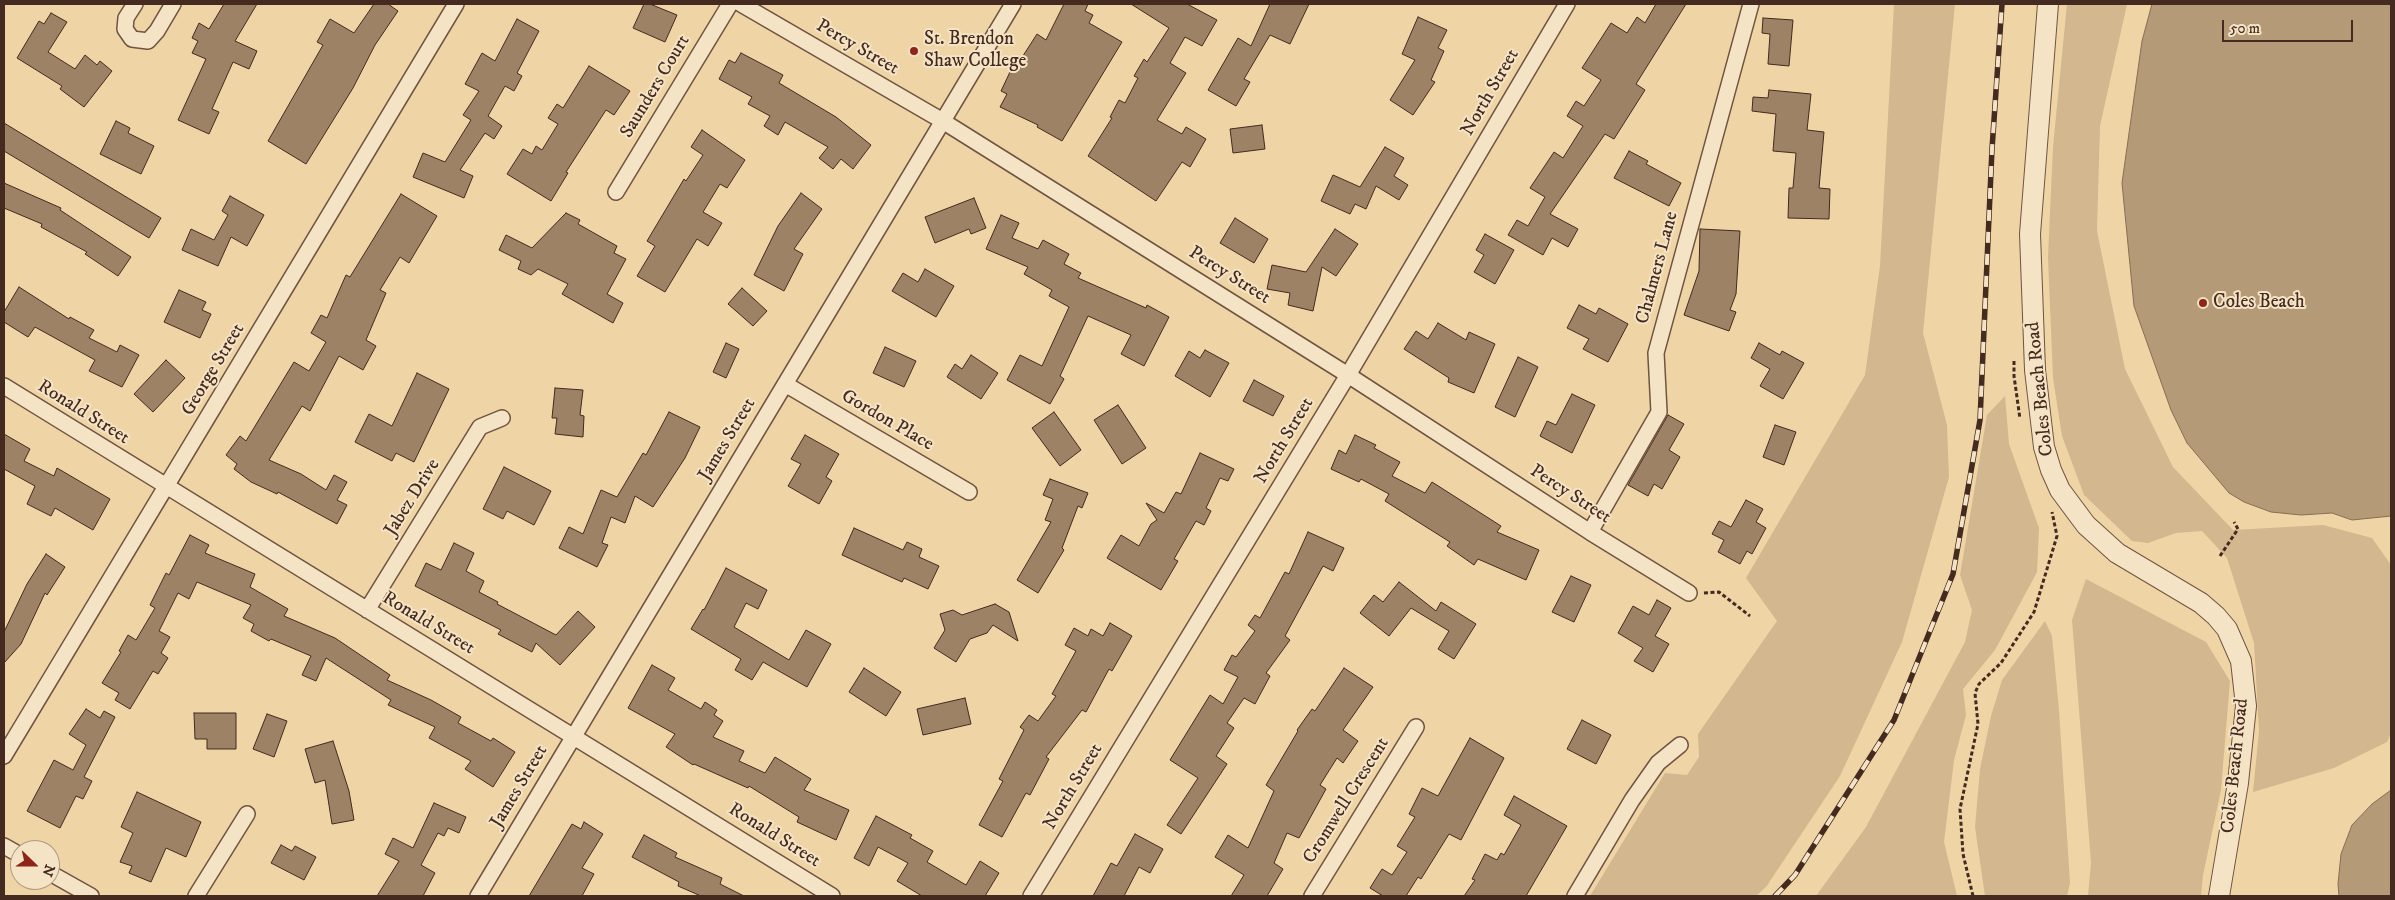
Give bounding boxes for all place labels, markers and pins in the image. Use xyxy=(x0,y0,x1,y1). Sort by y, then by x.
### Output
place label: St. Brendon Shaw College xyxy=(924,29,1026,73)
marker: St. Brendon Shaw College xyxy=(908,45,920,57)
place label: Coles Beach xyxy=(2213,292,2305,314)
marker: Coles Beach xyxy=(2197,297,2209,309)

